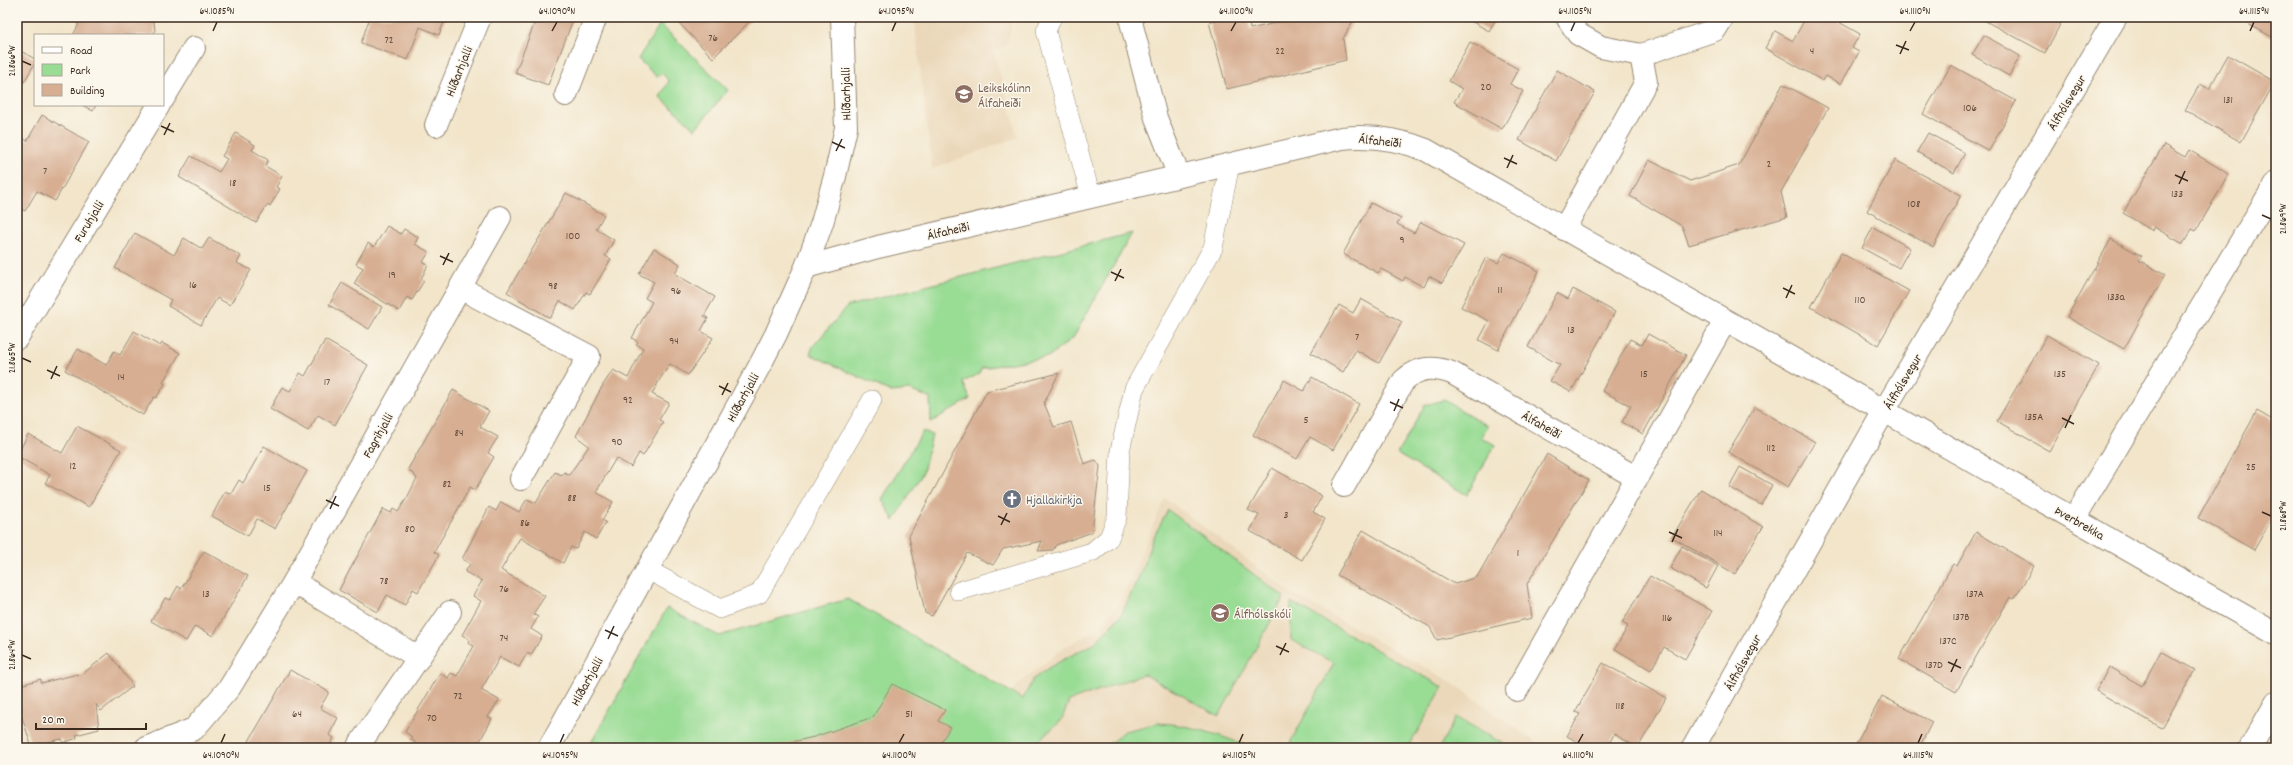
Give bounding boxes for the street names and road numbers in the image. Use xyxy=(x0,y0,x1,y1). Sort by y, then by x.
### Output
street label: Hlíðarhjalli xyxy=(442,43,479,100)
street label: Hlíðarhjalli xyxy=(838,67,857,121)
street label: Álfhólsvegur xyxy=(2044,72,2092,135)
street label: Álfaheiði xyxy=(1357,131,1403,154)
street label: Furuhjalli xyxy=(70,197,110,247)
street label: Álfaheiði xyxy=(926,218,972,247)
street label: Álfhólsvegur xyxy=(1880,351,1928,414)
street label: Hlíðarhjalli xyxy=(723,370,766,426)
street label: Álfaheiði xyxy=(1517,407,1565,445)
street label: Fagrihjalli xyxy=(359,410,400,462)
street label: Þverbrekka xyxy=(2050,502,2108,547)
street label: Álfhólsvegur xyxy=(1721,631,1768,695)
street label: Hlíðarhjalli xyxy=(567,654,610,710)

